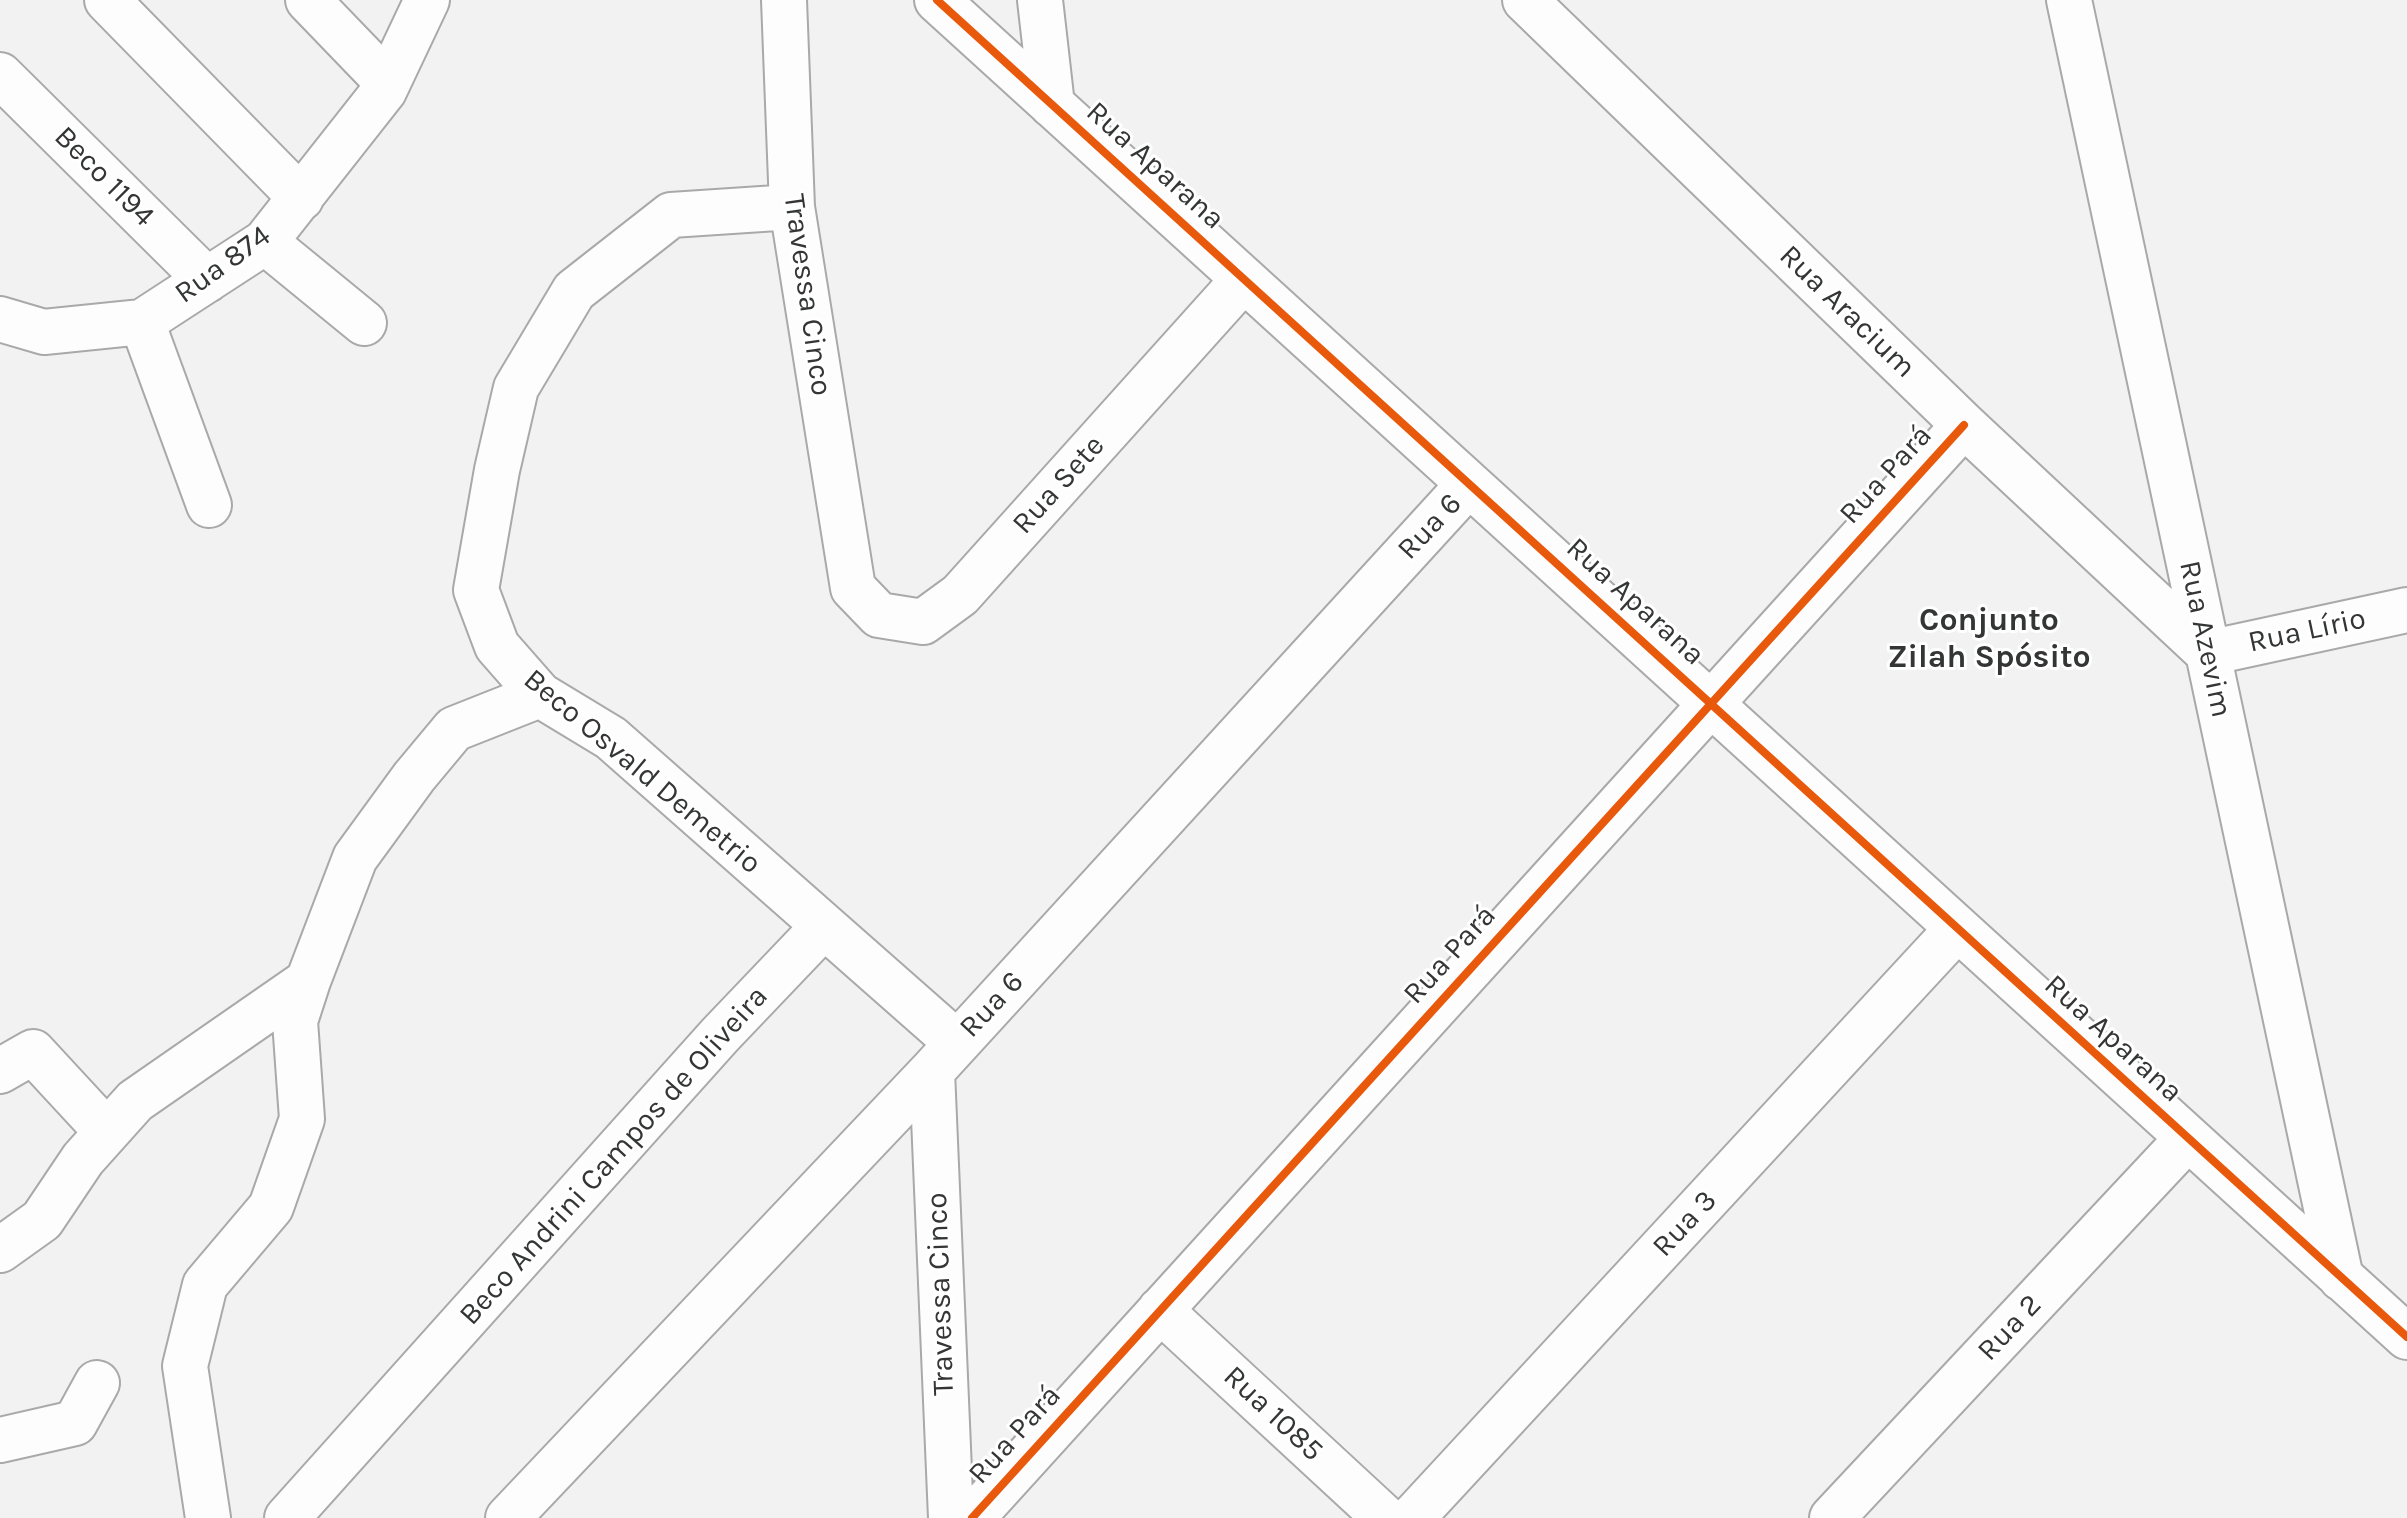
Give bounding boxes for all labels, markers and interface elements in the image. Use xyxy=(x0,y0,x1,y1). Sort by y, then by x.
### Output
street label: Rua Aparana xyxy=(1079,95,1231,237)
street label: Beco 1194 xyxy=(46,119,162,235)
street label: Travessa Cinco xyxy=(775,192,839,398)
street label: Rua 874 xyxy=(168,218,278,312)
street label: Rua Aracium xyxy=(1771,238,1923,386)
street label: Rua Pará xyxy=(1832,418,1940,532)
street label: Rua Sete xyxy=(1005,428,1113,542)
street label: Rua 6 xyxy=(1390,486,1470,568)
street label: Rua Aparana xyxy=(1559,531,1711,673)
street label: Rua Azevim xyxy=(2171,557,2239,721)
street label: Rua Lírio xyxy=(2245,601,2369,661)
district label: Conjunto Zilah Spósito xyxy=(1887,602,2091,677)
street label: Beco Osvald Demetrio xyxy=(516,662,768,882)
street label: Rua Pará xyxy=(1396,898,1504,1012)
street label: Rua 6 xyxy=(952,964,1032,1046)
street label: Rua Aparana xyxy=(2037,968,2189,1110)
street label: Beco Andrini Campos de Oliveira xyxy=(452,979,776,1333)
street label: Rua 3 xyxy=(1645,1183,1725,1265)
street label: Travessa Cinco xyxy=(919,1192,963,1396)
street label: Rua 2 xyxy=(1970,1287,2050,1369)
street label: Rua 1085 xyxy=(1216,1359,1330,1469)
street label: Rua Pará xyxy=(961,1378,1069,1492)

